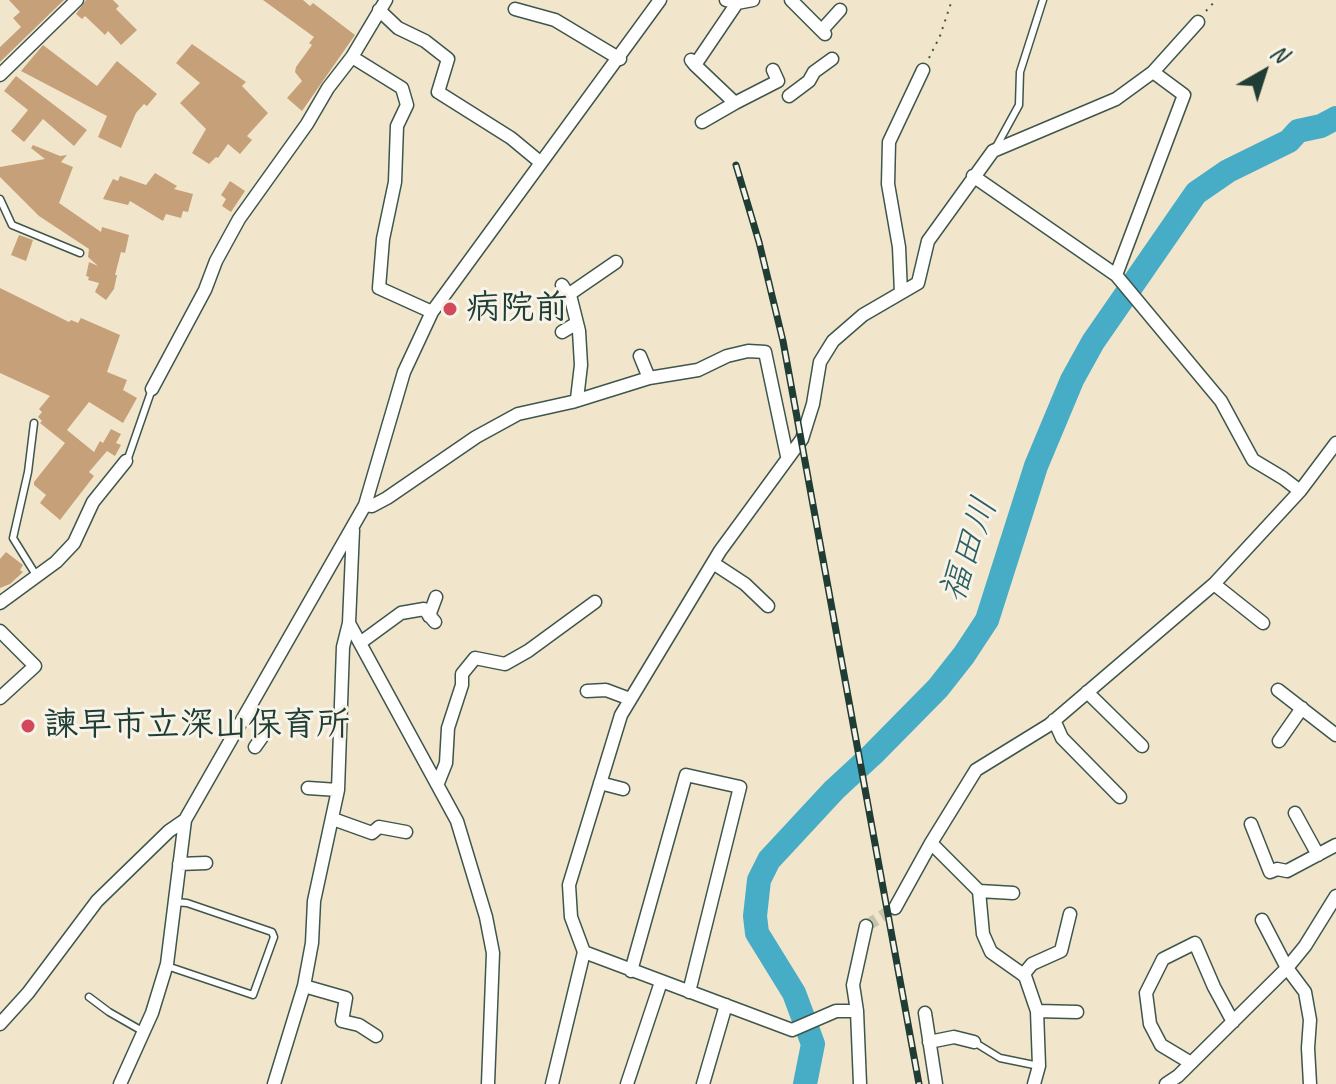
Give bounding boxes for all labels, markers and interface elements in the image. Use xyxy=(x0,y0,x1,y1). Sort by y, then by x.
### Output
north arrow xyxy=(1224,32,1304,112)
text: N xyxy=(1265,38,1293,69)
place label: 病院前 xyxy=(466,289,568,329)
marker: 病院前 xyxy=(441,300,459,318)
water label: 福田川 xyxy=(932,492,1008,608)
place label: 諫早市立深山保育所 xyxy=(44,706,350,746)
marker: 諫早市立深山保育所 xyxy=(19,717,37,735)

